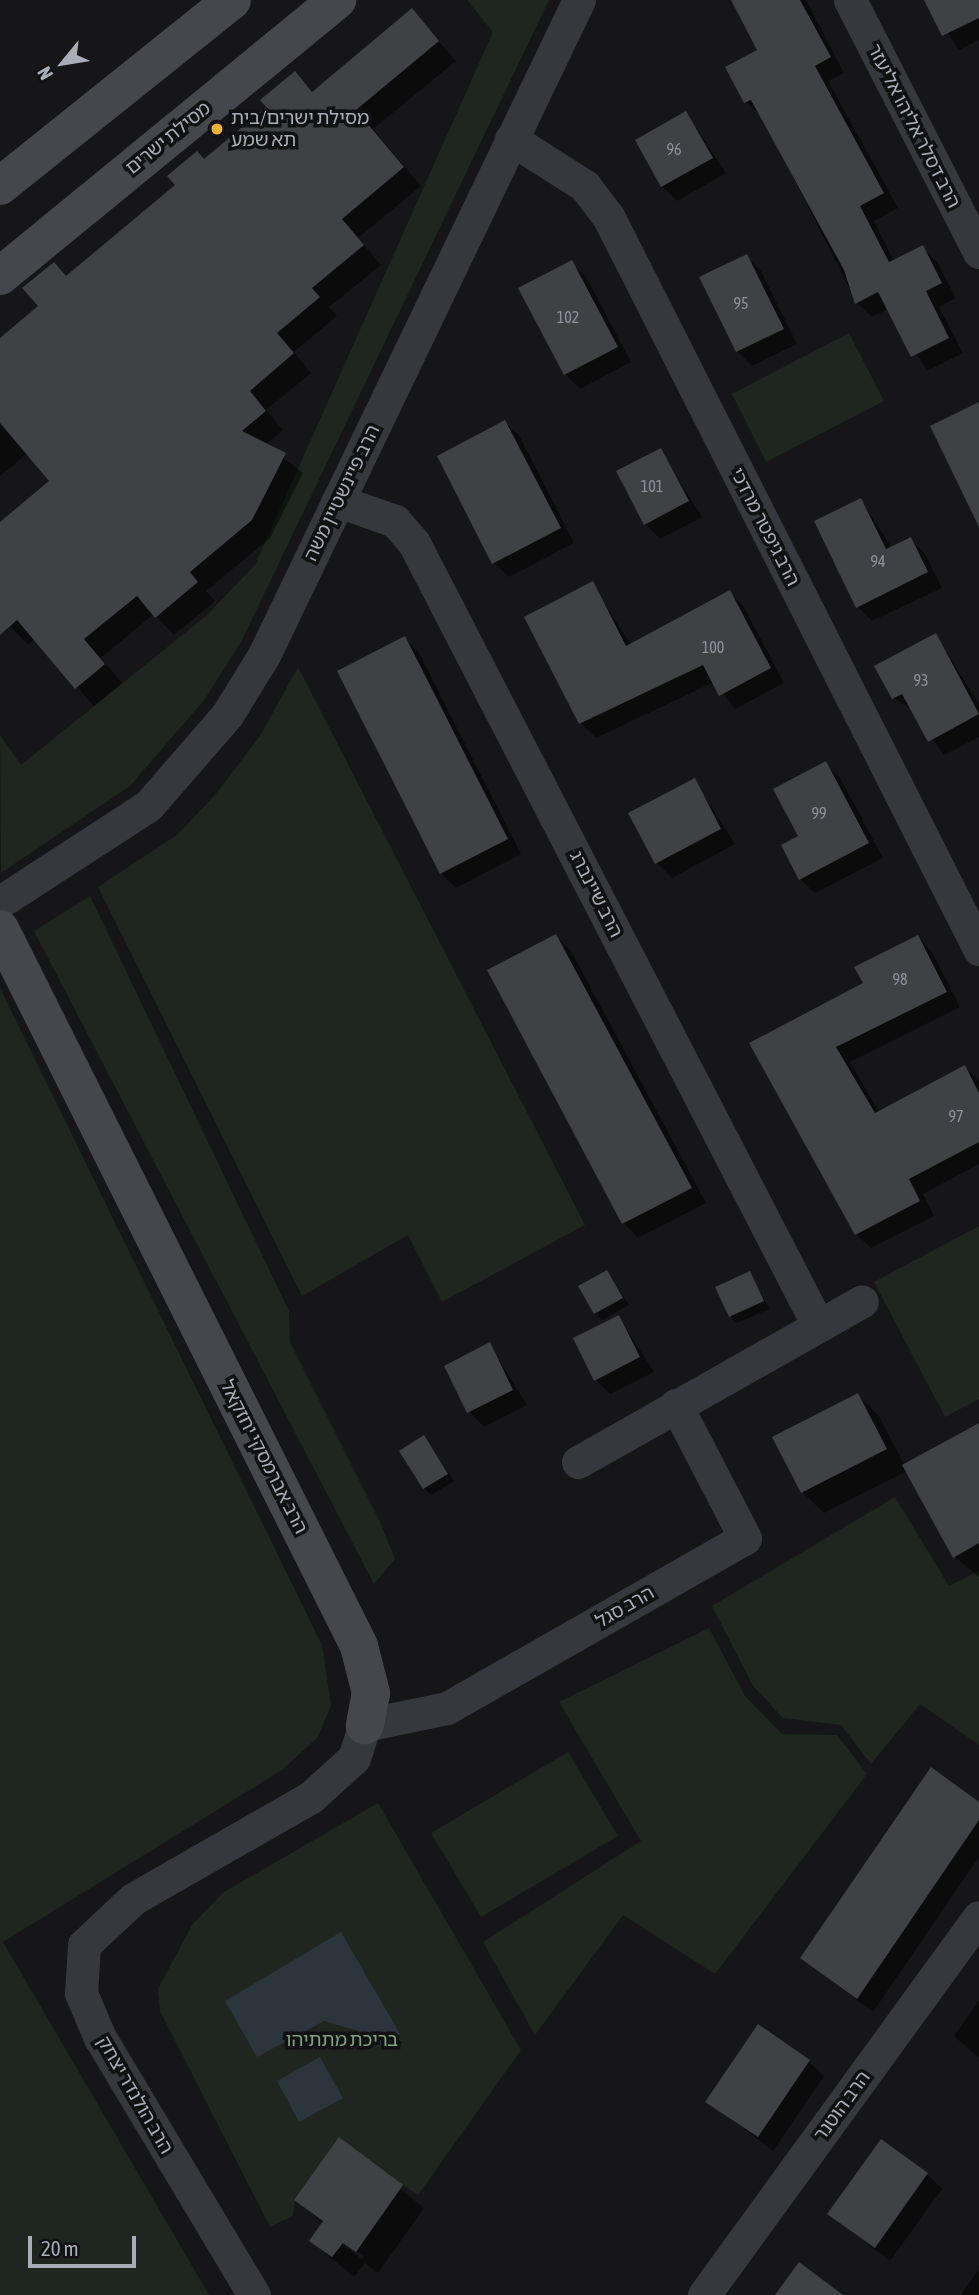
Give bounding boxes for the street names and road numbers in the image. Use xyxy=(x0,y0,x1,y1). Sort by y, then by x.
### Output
street label: הרב דסלר אליהו אליעזר xyxy=(863,40,965,212)
street label: מסילת ישרים xyxy=(121,97,215,179)
street label: הרב פיינשטיין משה xyxy=(299,421,385,565)
street label: הרב גיפטר מרדכי xyxy=(725,464,805,590)
street label: הרב שיינברג xyxy=(564,847,628,941)
street label: הרב אברמסקי יחזקאל xyxy=(215,1376,313,1538)
street label: הרב סגל xyxy=(592,1581,658,1633)
street label: הרב הולנדר יצחק xyxy=(92,2032,178,2158)
street label: הרב הוטנר xyxy=(809,2067,875,2145)

